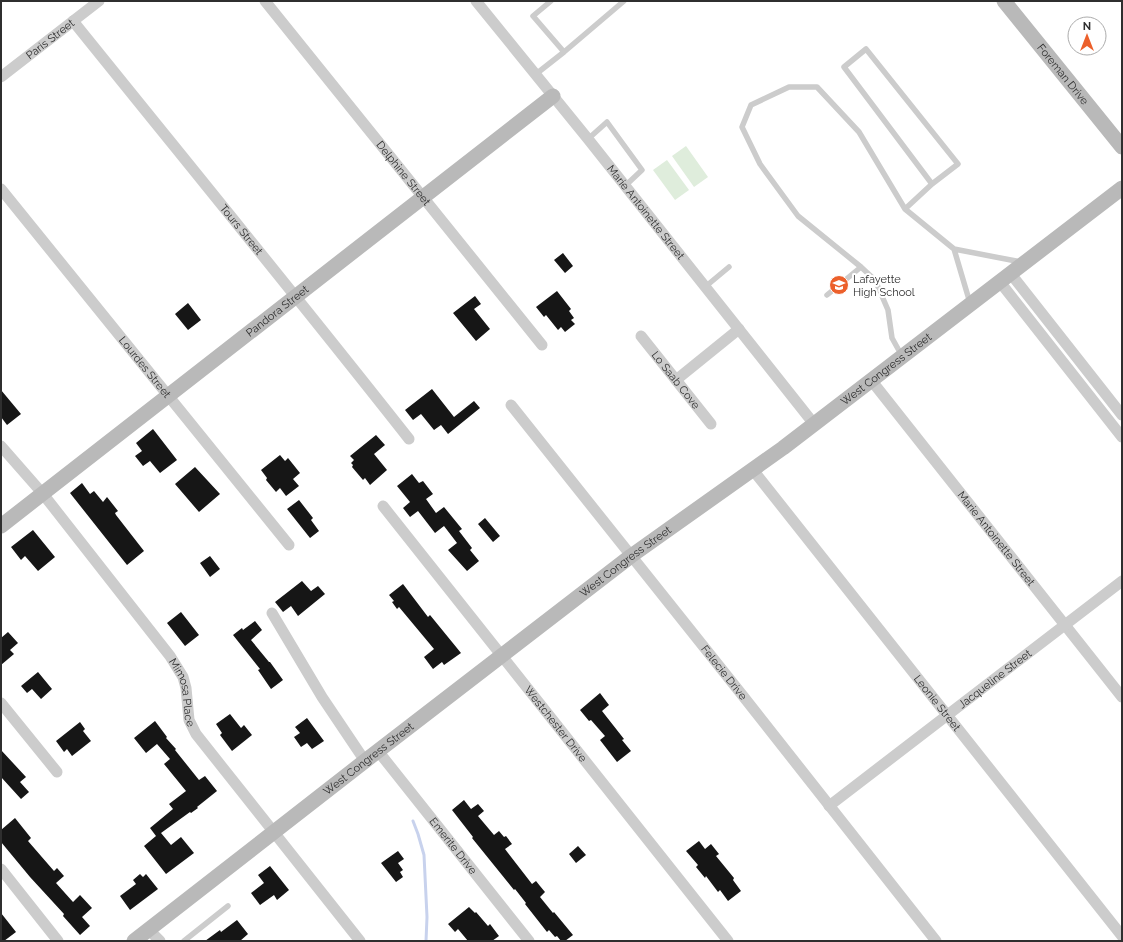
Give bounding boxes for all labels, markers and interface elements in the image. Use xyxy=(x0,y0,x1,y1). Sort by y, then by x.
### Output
street label: Paris Street xyxy=(23,16,77,62)
north arrow xyxy=(1067,16,1107,56)
text: N xyxy=(1083,20,1091,33)
street label: Foreman Drive xyxy=(1035,41,1092,108)
street label: Delphine Street xyxy=(374,138,434,208)
street label: Marie Antoinette Street xyxy=(604,162,688,262)
street label: Tours Street xyxy=(217,202,266,257)
place label: Lafayette High School xyxy=(853,273,915,299)
school or university icon: Lafayette High School xyxy=(828,274,850,296)
street label: Pandora Street xyxy=(243,282,311,339)
street label: West Congress Street xyxy=(838,330,934,408)
street label: Lourdes Street xyxy=(116,334,174,401)
street label: Lo Saab Cove xyxy=(649,348,703,412)
street label: Marie Antoinette Street xyxy=(955,488,1038,589)
street label: West Congress Street xyxy=(577,523,674,600)
street label: Felecie Drive xyxy=(699,643,750,703)
street label: Jacqueline Street xyxy=(956,646,1034,711)
street label: Mimosa Place xyxy=(166,656,198,729)
street label: Leonie Street xyxy=(911,672,964,734)
street label: Westchester Drive xyxy=(522,683,590,765)
street label: West Congress Street xyxy=(321,719,416,798)
street label: Emerite Drive xyxy=(427,815,480,877)

